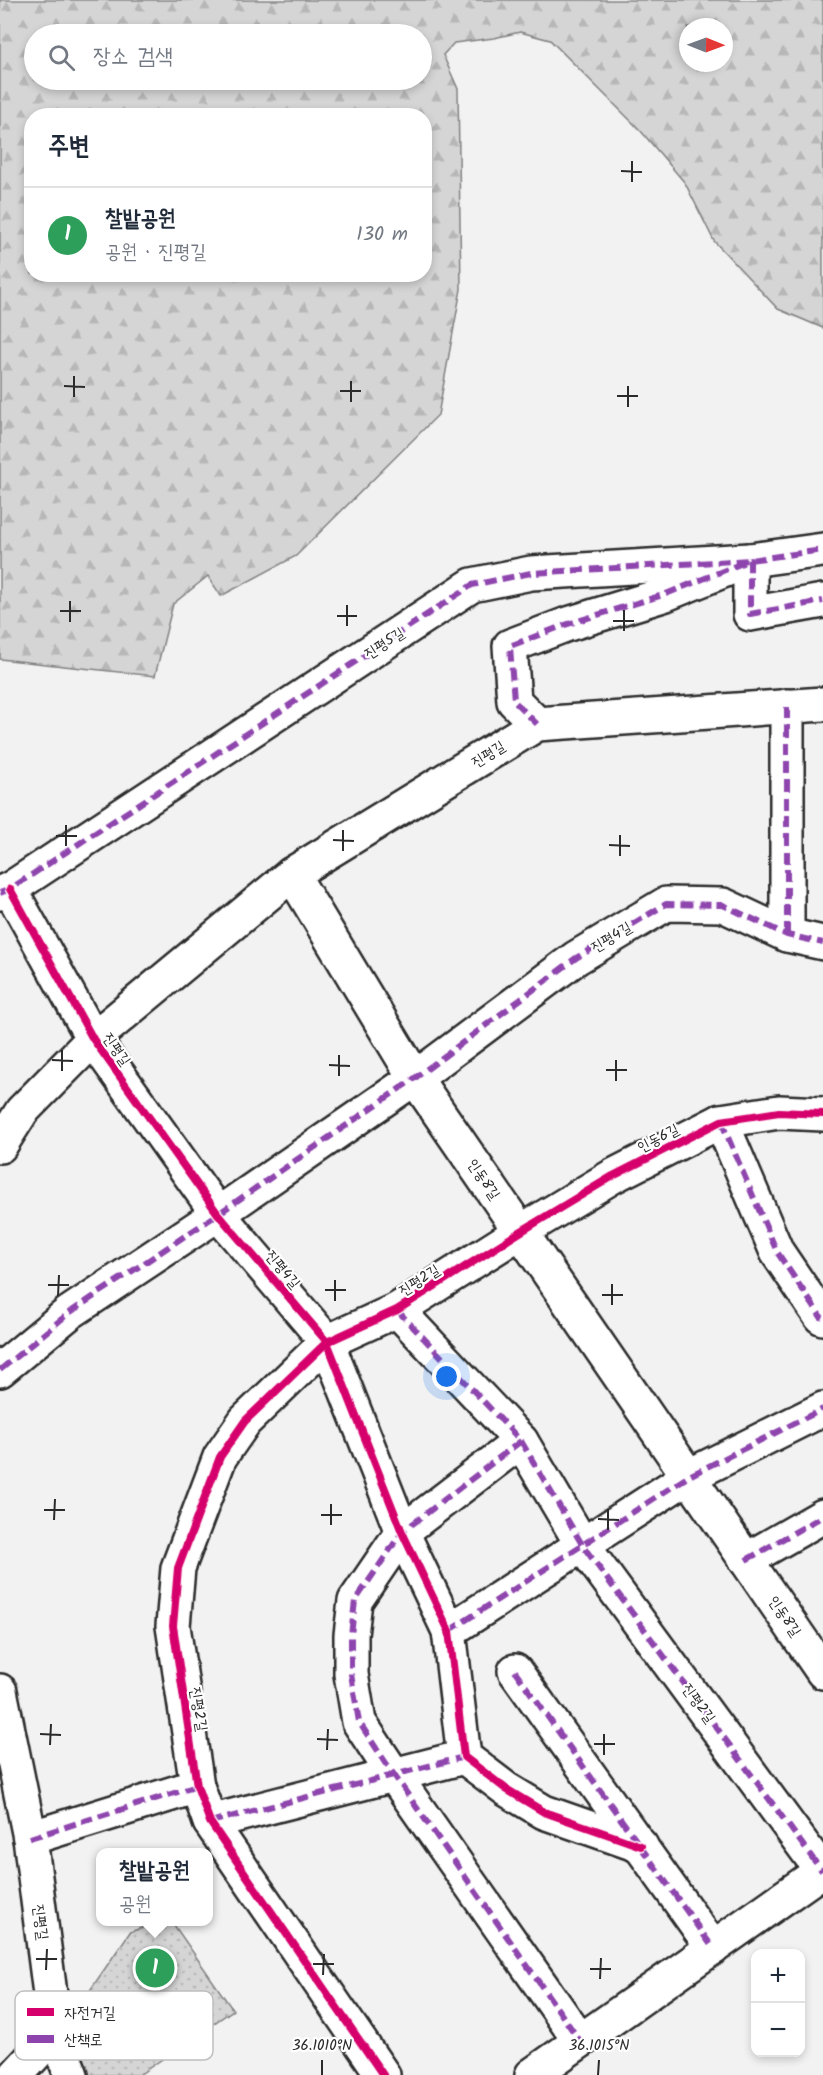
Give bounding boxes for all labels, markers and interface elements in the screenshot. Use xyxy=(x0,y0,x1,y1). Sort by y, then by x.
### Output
north arrow xyxy=(679,18,733,72)
search box xyxy=(24,24,432,90)
text: 장소 검색 xyxy=(93,40,173,75)
icon: search xyxy=(45,41,78,74)
text: 주변 xyxy=(48,126,90,168)
text: 찰밭공원 xyxy=(105,202,176,237)
text: 1 xyxy=(64,219,71,251)
text: 130 m xyxy=(356,219,408,251)
text: 공원 · 진평길 xyxy=(105,237,206,269)
street label: 진평5길 xyxy=(359,622,410,666)
street label: 진평길 xyxy=(467,735,510,775)
street label: 진평4길 xyxy=(586,916,637,960)
street label: 진평길 xyxy=(96,1028,136,1071)
street label: 인동6길 xyxy=(633,1118,684,1160)
street label: 인동8길 xyxy=(461,1154,506,1205)
street label: 진평4길 xyxy=(259,1245,306,1294)
street label: 진평2길 xyxy=(394,1259,445,1303)
your location xyxy=(432,1362,461,1391)
street label: 인동8길 xyxy=(762,1591,807,1642)
street label: 진평2길 xyxy=(675,1678,721,1729)
street label: 진평2길 xyxy=(183,1685,213,1733)
popup xyxy=(96,1848,213,1926)
text: 찰밭공원 xyxy=(119,1854,190,1889)
text: 공원 xyxy=(119,1889,151,1921)
street label: 진평길 xyxy=(26,1903,54,1942)
pin: 1 xyxy=(136,1946,174,1990)
map controls xyxy=(751,1949,805,2057)
button: + xyxy=(751,1949,805,2003)
legend xyxy=(15,1991,213,2060)
text: 자전거길 xyxy=(64,2001,116,2026)
button: − xyxy=(751,2003,805,2057)
text: 산책로 xyxy=(64,2028,103,2053)
text: 36.1010°N xyxy=(292,2034,352,2058)
text: 36.1015°N xyxy=(569,2034,629,2058)

